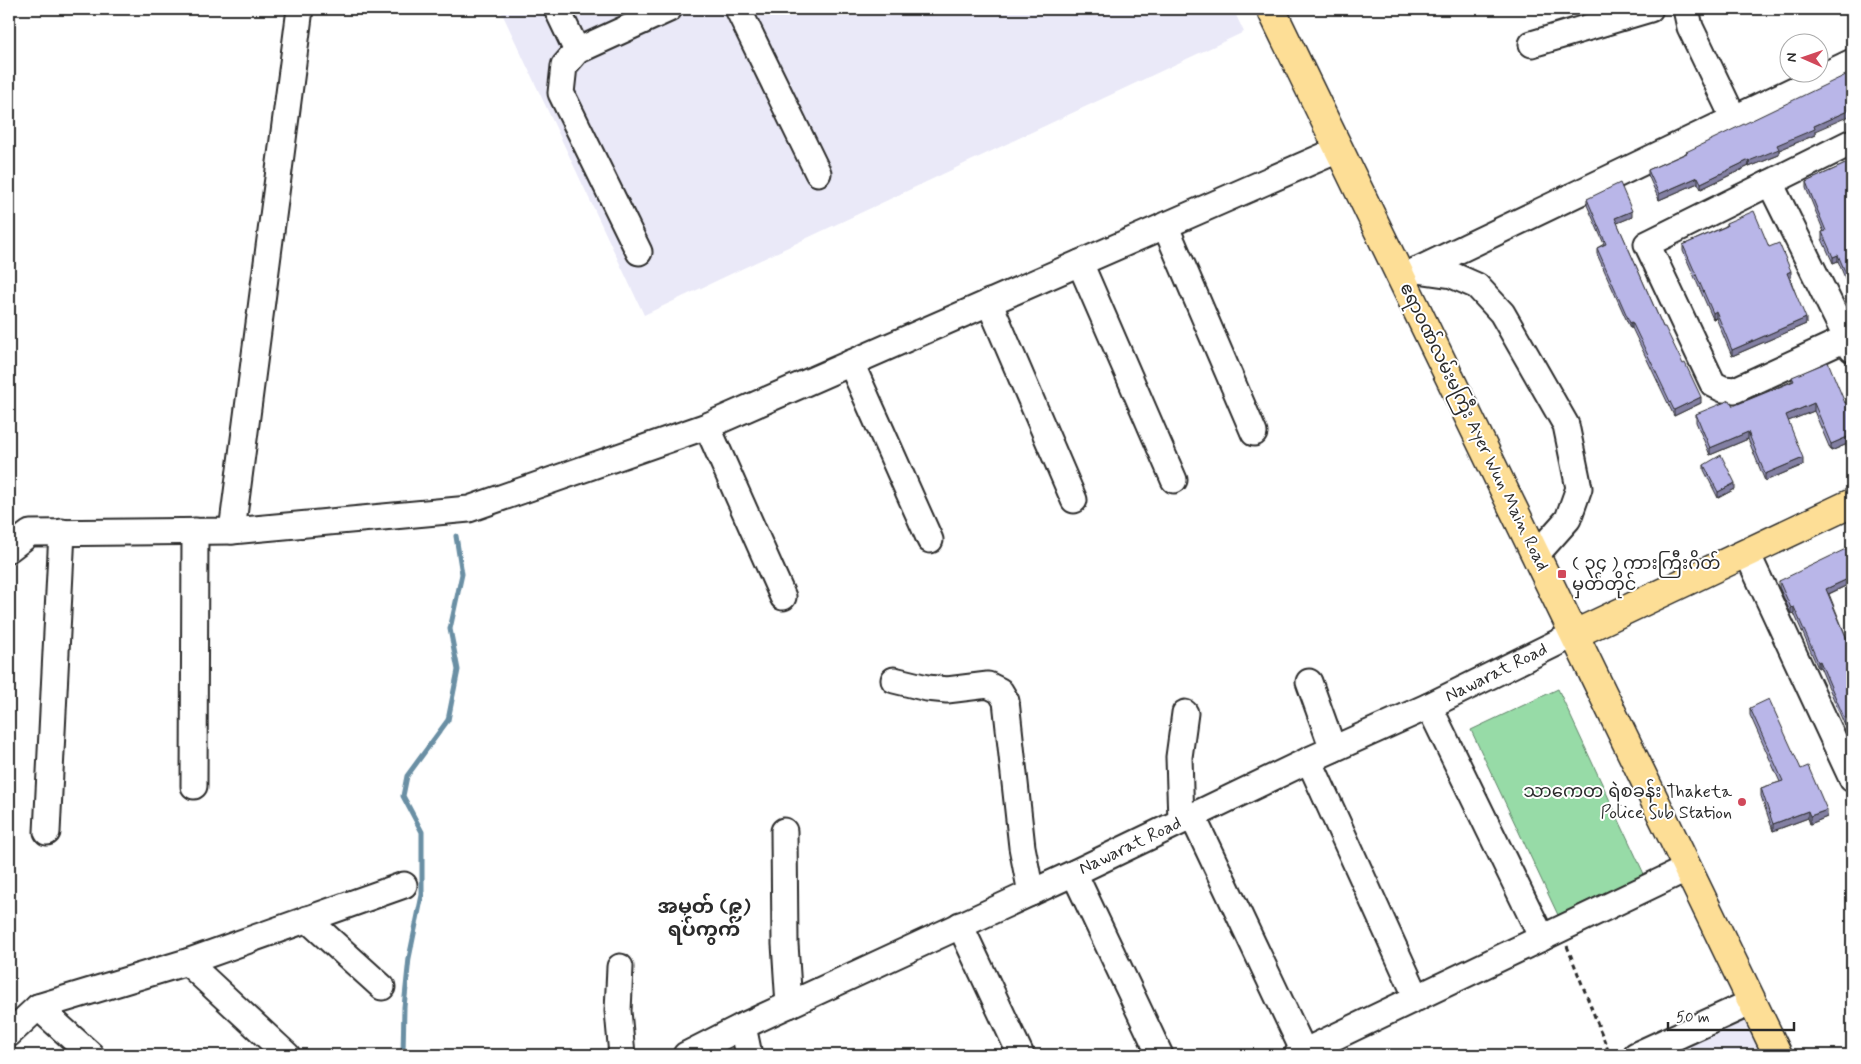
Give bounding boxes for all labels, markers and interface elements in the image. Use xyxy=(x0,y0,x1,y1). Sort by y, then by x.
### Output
north arrow xyxy=(1778,32,1828,82)
text: N xyxy=(1783,53,1801,63)
street label: ဧရာဝဏ်လမ်းမကြီး Ayer Wun Main Road xyxy=(1392,278,1557,576)
place label: ( ၃၄ ) ကားကြီးဂိတ် မှတ်တိုင် xyxy=(1572,549,1720,599)
marker: ( ၃၄ ) ကားကြီးဂိတ် မှတ်တိုင် xyxy=(1556,568,1568,580)
street label: Nawarat Road xyxy=(1441,637,1552,708)
place label: သာကေတ ရဲစခန်း Thaketa Police Sub Station xyxy=(1523,778,1732,825)
marker: သာကေတ ရဲစခန်း Thaketa Police Sub Station xyxy=(1736,796,1748,808)
street label: Nawarat Road xyxy=(1075,811,1186,881)
district label: အမှတ် (၉) ရပ်ကွက် xyxy=(658,893,751,945)
scale bar xyxy=(1668,999,1795,1031)
text: 50 m xyxy=(1676,1008,1710,1028)

